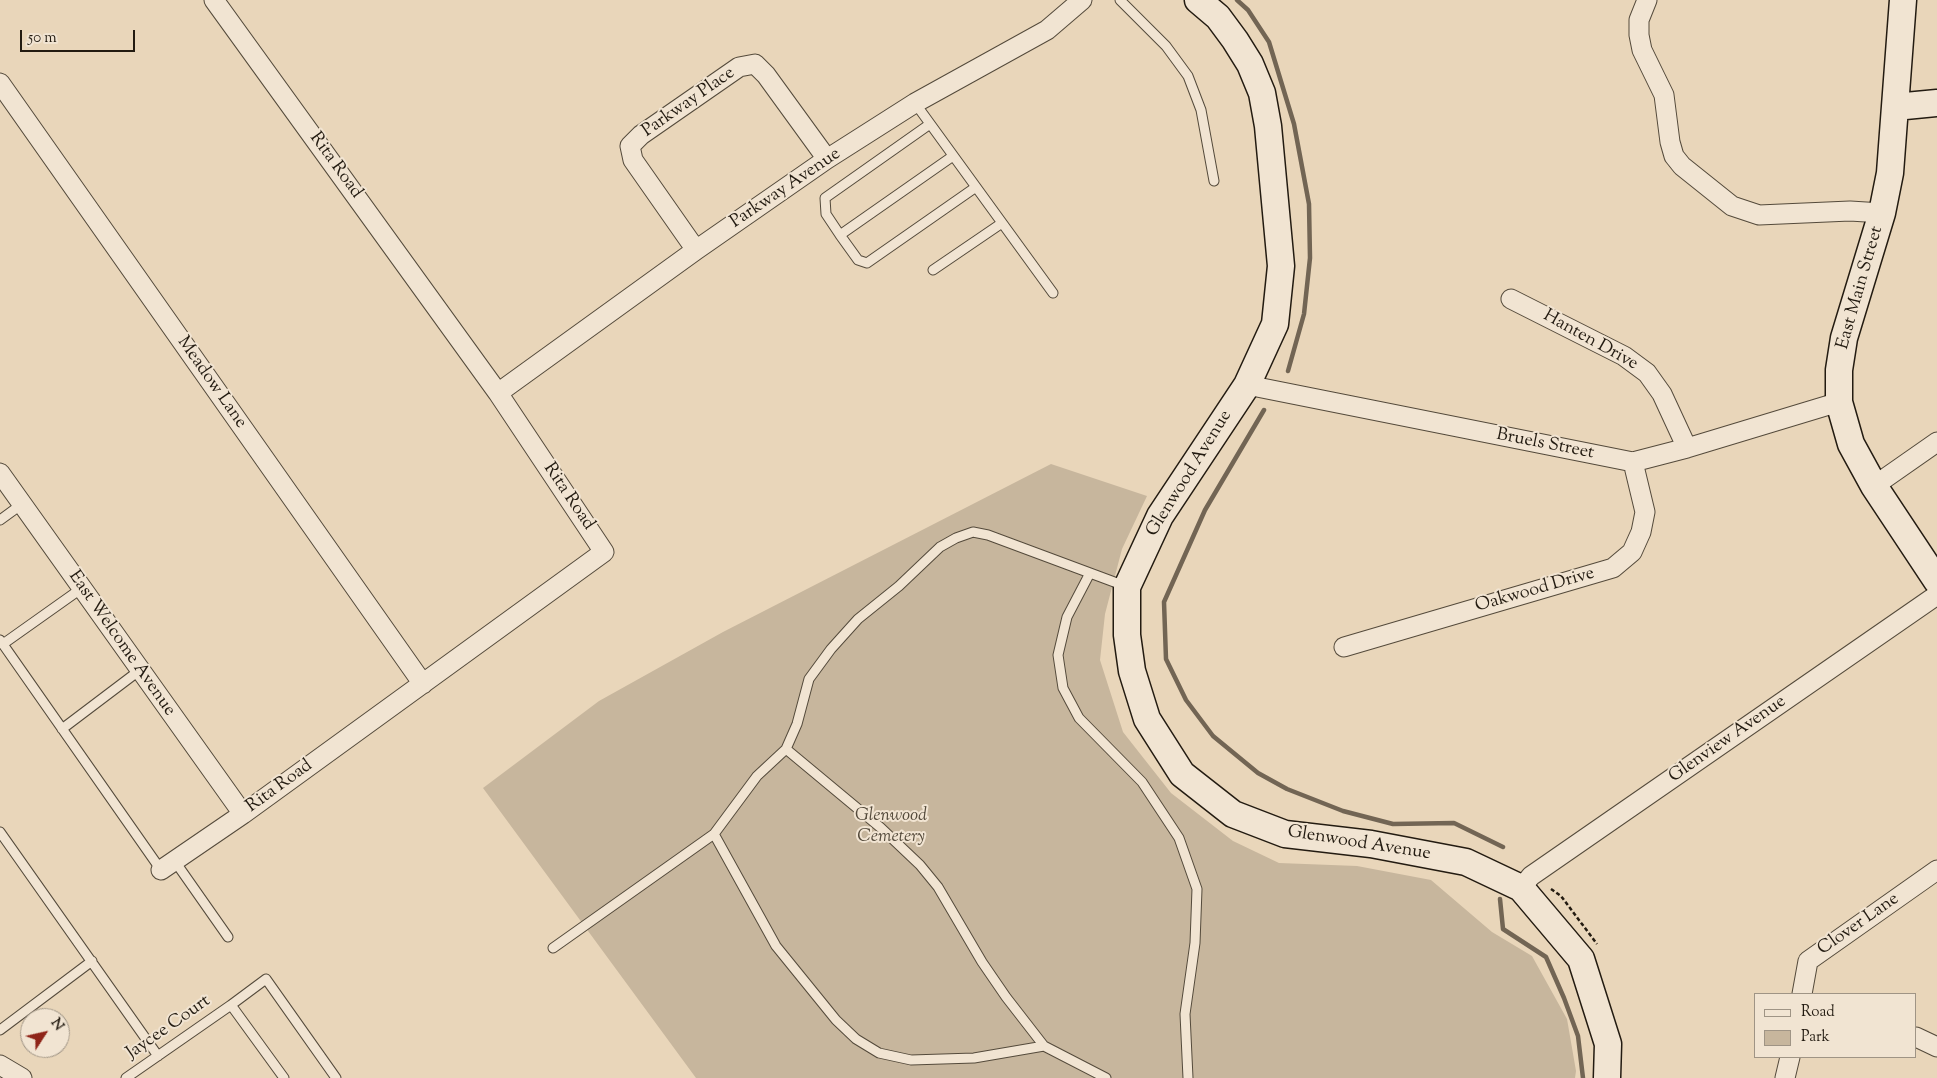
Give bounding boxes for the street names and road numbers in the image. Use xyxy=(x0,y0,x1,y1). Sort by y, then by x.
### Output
street label: Parkway Place xyxy=(639,63,739,143)
street label: Rita Road xyxy=(304,129,366,203)
street label: Parkway Avenue xyxy=(727,144,845,234)
street label: East Main Street xyxy=(1833,224,1889,352)
street label: Hanten Drive xyxy=(1539,306,1641,376)
street label: Meadow Lane xyxy=(171,333,251,433)
street label: Glenwood Avenue xyxy=(1142,407,1238,541)
street label: Bruels Street xyxy=(1494,425,1596,465)
street label: Rita Road xyxy=(538,459,598,535)
street label: Oakwood Drive xyxy=(1473,564,1597,618)
street label: East Welcome Avenue xyxy=(63,567,179,721)
street label: Glenview Avenue xyxy=(1665,692,1791,788)
street label: Rita Road xyxy=(243,756,317,818)
street label: Glenwood Avenue xyxy=(1286,822,1432,866)
street label: Clover Lane xyxy=(1814,889,1904,961)
street label: Jaycee Court xyxy=(123,991,215,1065)

